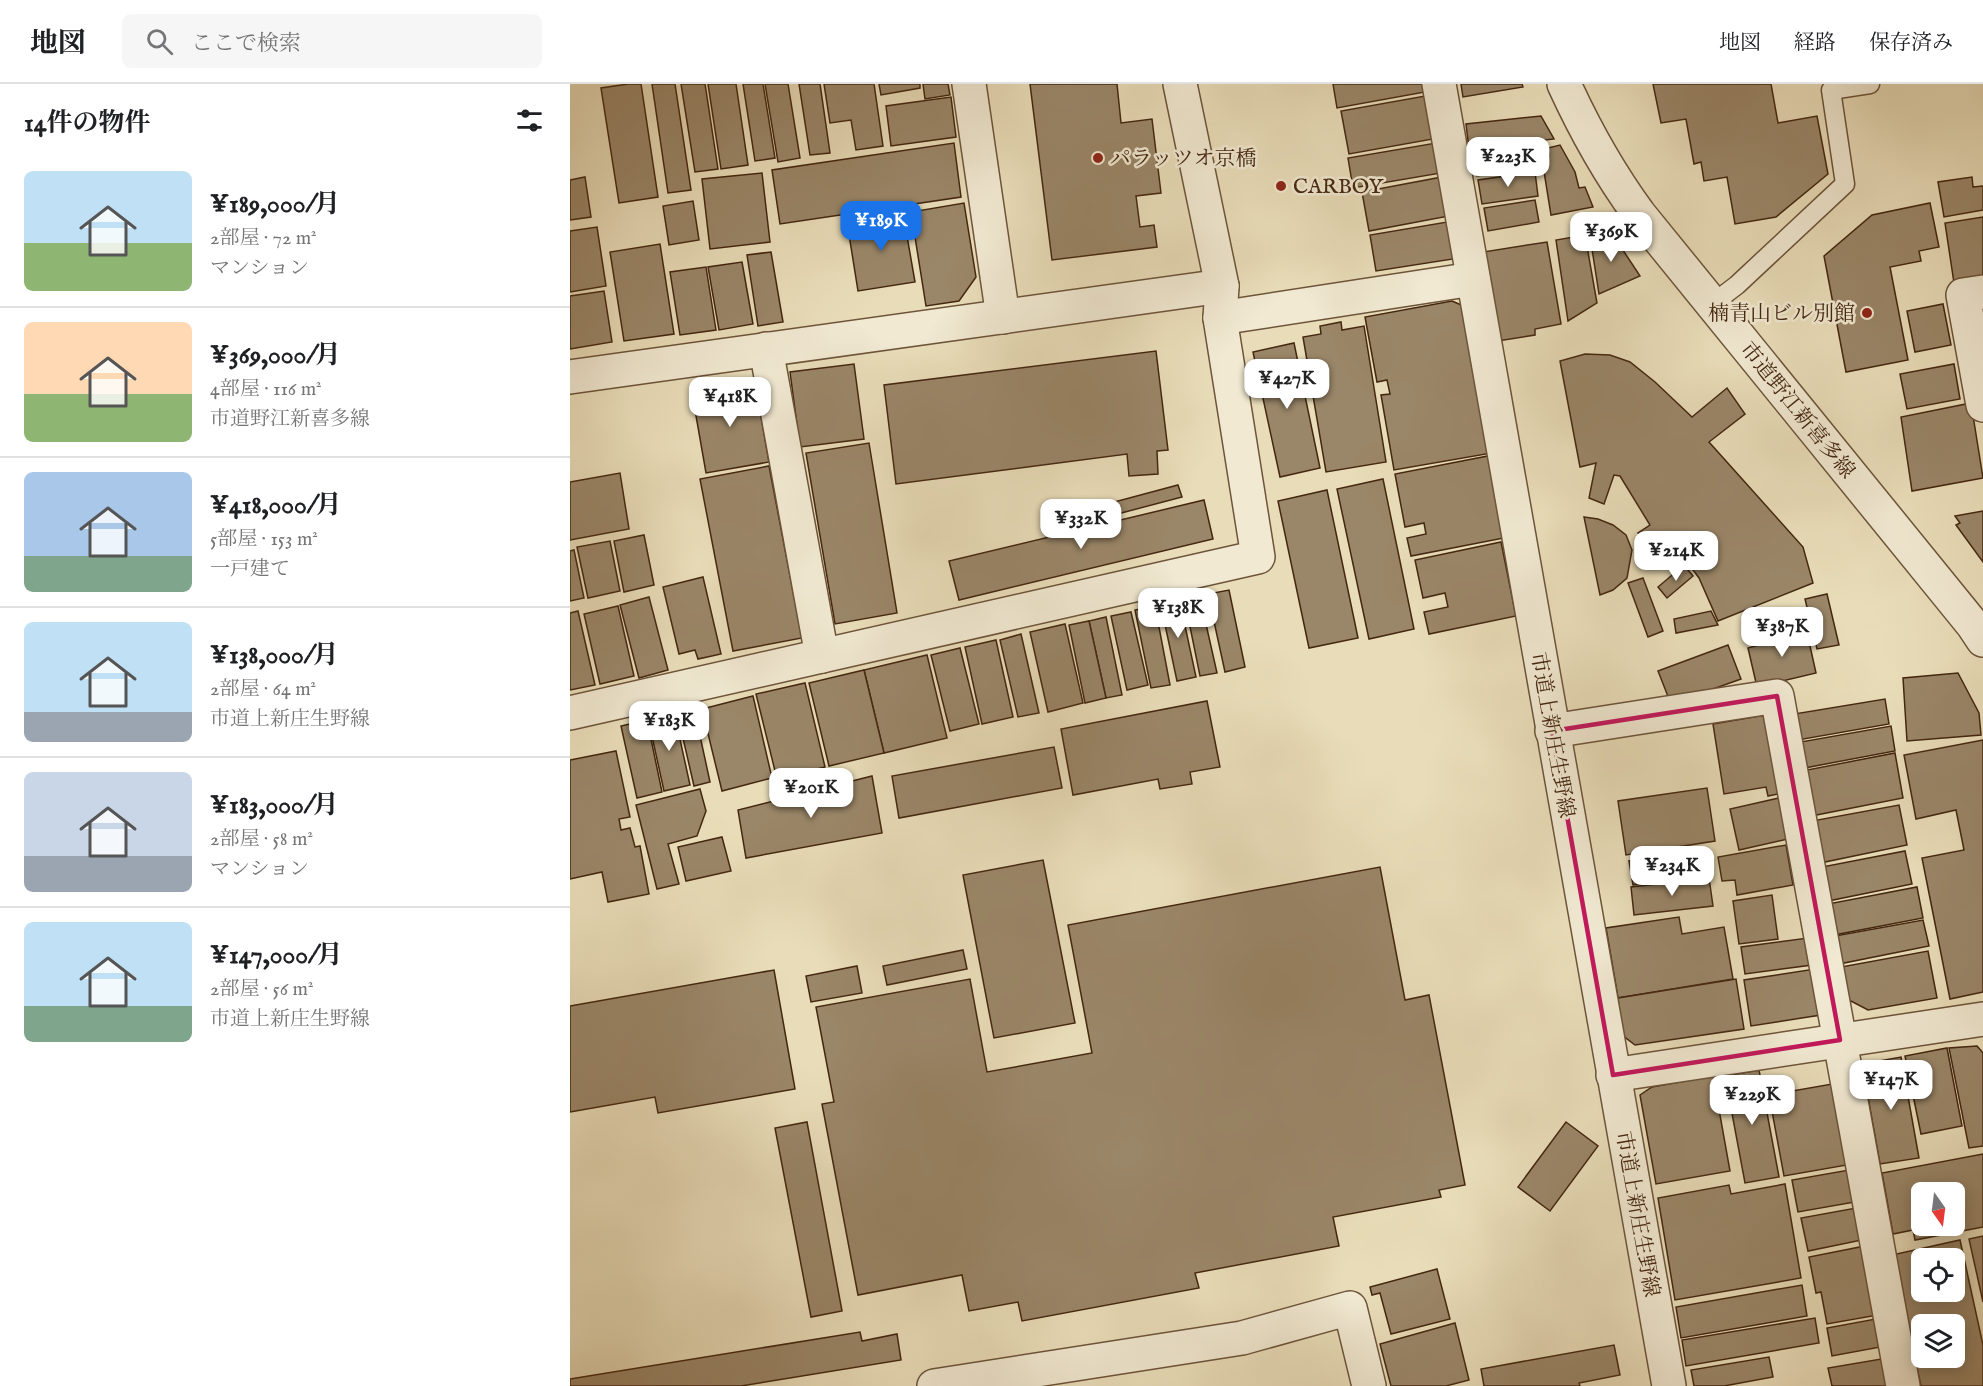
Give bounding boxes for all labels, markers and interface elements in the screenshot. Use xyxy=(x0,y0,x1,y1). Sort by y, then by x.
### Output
search box xyxy=(122,14,542,68)
icon: search xyxy=(143,25,176,58)
text: 地図 xyxy=(30,27,86,62)
text: ここで検索 xyxy=(191,30,301,58)
text: 地図 xyxy=(1719,30,1761,57)
text: 経路 xyxy=(1794,30,1836,57)
text: 保存済み xyxy=(1869,30,1953,57)
icon: filters xyxy=(513,104,546,137)
text: 14件の物件 xyxy=(24,107,150,140)
pin: ¥223K xyxy=(1466,137,1550,188)
text: ¥223K xyxy=(1480,144,1536,169)
place label: パラッツオ京橋 xyxy=(1110,146,1257,173)
marker: パラッツオ京橋 xyxy=(1091,151,1105,165)
place label: CARBOY xyxy=(1293,174,1385,201)
marker: CARBOY xyxy=(1274,179,1288,193)
text: ¥189,000/月 xyxy=(210,188,340,221)
icon: home xyxy=(72,195,144,267)
pin: ¥189K xyxy=(839,201,923,252)
text: ¥189K xyxy=(854,208,908,233)
pin: ¥369K xyxy=(1569,212,1653,263)
text: ¥369K xyxy=(1584,219,1638,244)
text: 2部屋 · 72 m² xyxy=(210,226,317,251)
text: マンション xyxy=(210,256,309,281)
place label: 楠青山ビル別館 xyxy=(1708,301,1855,328)
marker: 楠青山ビル別館 xyxy=(1860,306,1874,320)
street label: 市道野江新喜多線 xyxy=(1733,337,1860,485)
text: ¥369,000/月 xyxy=(210,339,341,372)
icon: home xyxy=(72,346,144,418)
pin: ¥427K xyxy=(1245,359,1329,410)
text: ¥427K xyxy=(1258,366,1316,391)
text: 4部屋 · 116 m² xyxy=(210,377,322,402)
pin: ¥418K xyxy=(688,377,772,428)
text: ¥418K xyxy=(703,384,757,409)
text: 市道野江新喜多線 xyxy=(210,407,370,432)
text: ¥418,000/月 xyxy=(210,489,342,522)
icon: home xyxy=(72,496,144,568)
pin: ¥332K xyxy=(1039,499,1123,550)
text: ¥332K xyxy=(1054,506,1108,531)
text: 5部屋 · 153 m² xyxy=(210,527,318,552)
pin: ¥214K xyxy=(1634,531,1718,582)
text: ¥214K xyxy=(1648,538,1704,563)
text: 一戸建て xyxy=(210,557,290,582)
pin: ¥138K xyxy=(1136,588,1220,639)
text: ¥138K xyxy=(1152,595,1204,620)
pin: ¥387K xyxy=(1740,607,1824,658)
text: ¥387K xyxy=(1755,614,1809,639)
text: ¥138,000/月 xyxy=(210,639,339,672)
icon: home xyxy=(72,646,144,718)
street label: 市道上新庄生野線 xyxy=(1524,650,1579,820)
text: 2部屋 · 64 m² xyxy=(210,677,316,702)
pin: ¥183K xyxy=(627,701,711,752)
text: 市道上新庄生野線 xyxy=(210,707,370,732)
text: ¥183K xyxy=(643,708,695,733)
pin: ¥201K xyxy=(769,768,853,819)
text: ¥201K xyxy=(783,775,839,800)
text: ¥183,000/月 xyxy=(210,789,339,822)
icon: home xyxy=(72,796,144,868)
text: 2部屋 · 58 m² xyxy=(210,827,313,852)
pin: ¥234K xyxy=(1630,846,1714,897)
text: ¥234K xyxy=(1644,853,1700,878)
text: マンション xyxy=(210,857,309,882)
text: ¥147,000/月 xyxy=(210,939,343,972)
icon: home xyxy=(72,946,144,1018)
text: 2部屋 · 56 m² xyxy=(210,977,314,1002)
text: 市道上新庄生野線 xyxy=(210,1007,370,1032)
pin: ¥147K xyxy=(1849,1060,1933,1111)
text: ¥147K xyxy=(1863,1067,1919,1092)
pin: ¥229K xyxy=(1710,1075,1794,1126)
text: ¥229K xyxy=(1724,1082,1780,1107)
street label: 市道上新庄生野線 xyxy=(1609,1129,1664,1299)
north arrow xyxy=(1911,1182,1965,1236)
map controls xyxy=(1911,1182,1965,1368)
button: locate xyxy=(1911,1248,1965,1302)
button: layers xyxy=(1911,1314,1965,1368)

